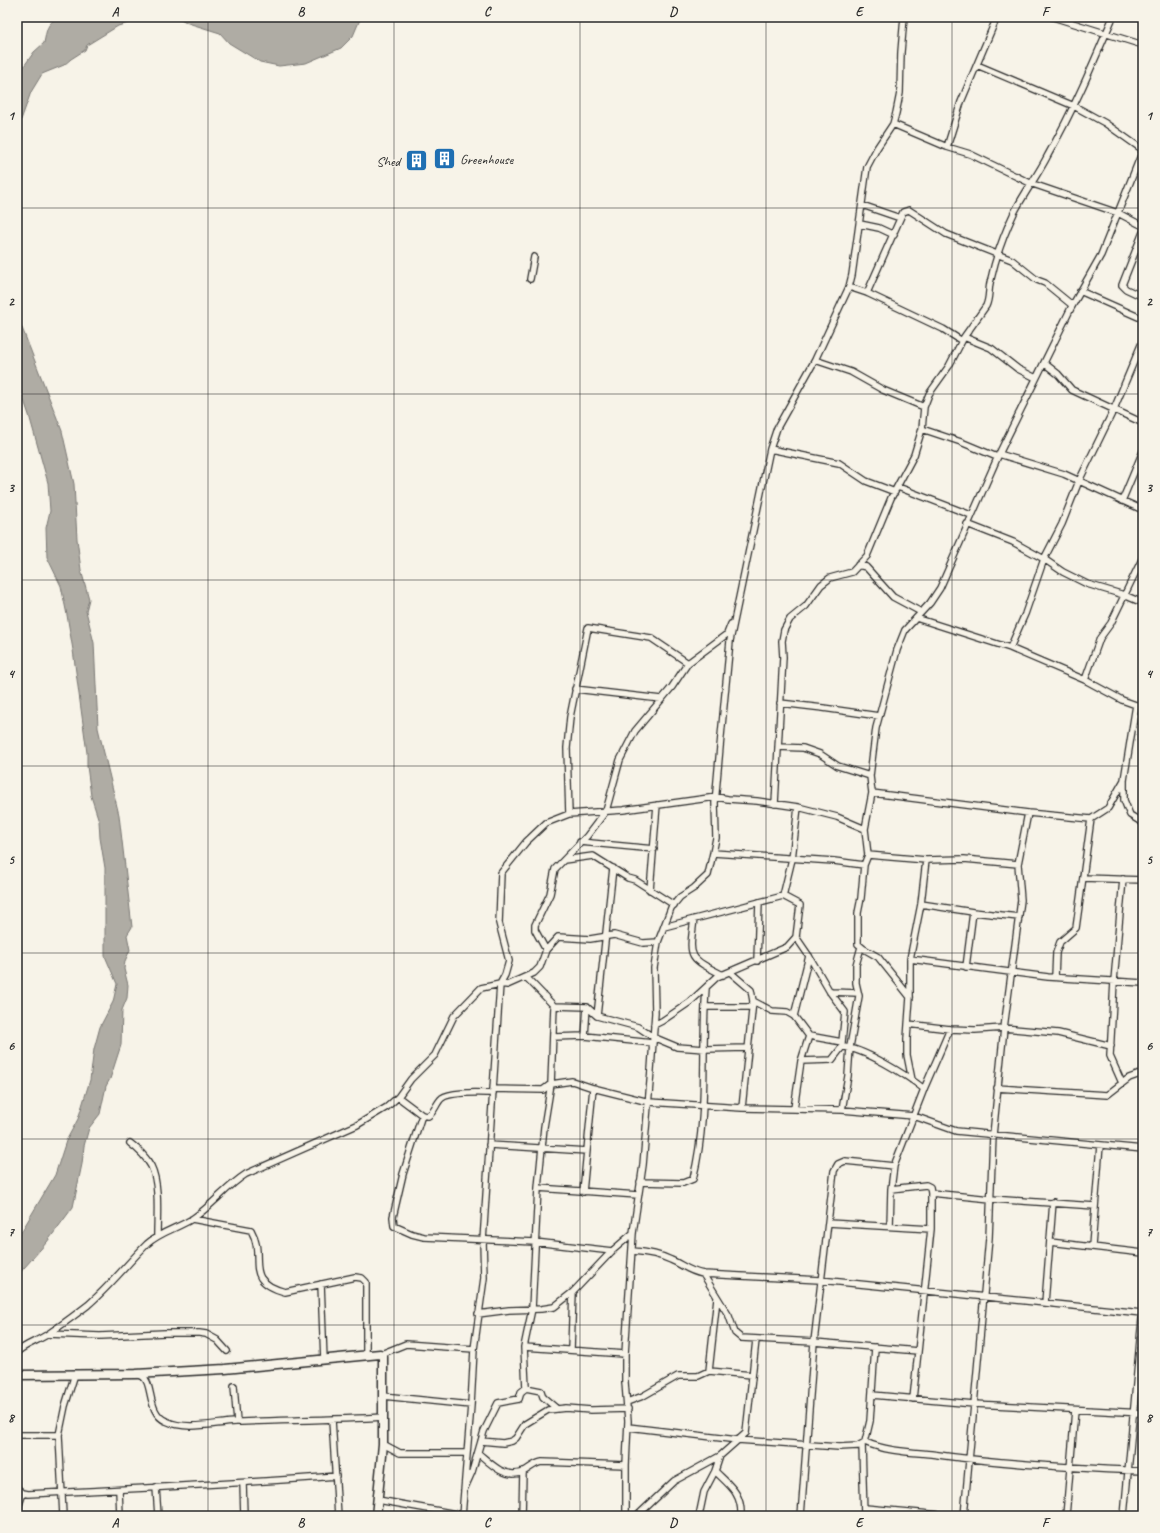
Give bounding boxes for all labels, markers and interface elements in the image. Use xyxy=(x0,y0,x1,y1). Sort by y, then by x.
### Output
text: A xyxy=(112,4,120,20)
text: B xyxy=(298,4,306,20)
text: C xyxy=(484,4,492,20)
text: D xyxy=(669,4,678,20)
text: E xyxy=(856,4,865,20)
text: F xyxy=(1042,4,1051,20)
text: 1 xyxy=(8,108,16,124)
text: 1 xyxy=(1146,108,1154,124)
building icon: Greenhouse xyxy=(431,146,457,172)
building icon: Shed xyxy=(403,148,429,174)
place label: Greenhouse xyxy=(460,151,515,168)
place label: Shed xyxy=(376,153,402,170)
text: 2 xyxy=(8,294,15,310)
text: 2 xyxy=(1146,294,1153,310)
text: 3 xyxy=(8,480,15,496)
text: 3 xyxy=(1146,480,1153,496)
text: 4 xyxy=(8,666,16,682)
text: 4 xyxy=(1146,666,1154,682)
text: 5 xyxy=(8,852,15,868)
text: 5 xyxy=(1146,852,1153,868)
text: 6 xyxy=(8,1038,15,1054)
text: 6 xyxy=(1146,1038,1153,1054)
text: 7 xyxy=(8,1224,15,1240)
text: 7 xyxy=(1146,1224,1153,1240)
text: 8 xyxy=(8,1410,16,1426)
text: 8 xyxy=(1146,1410,1154,1426)
text: A xyxy=(112,1515,120,1531)
text: B xyxy=(298,1515,306,1531)
text: C xyxy=(484,1515,492,1531)
text: D xyxy=(669,1515,678,1531)
text: E xyxy=(856,1515,865,1531)
text: F xyxy=(1042,1515,1051,1531)

